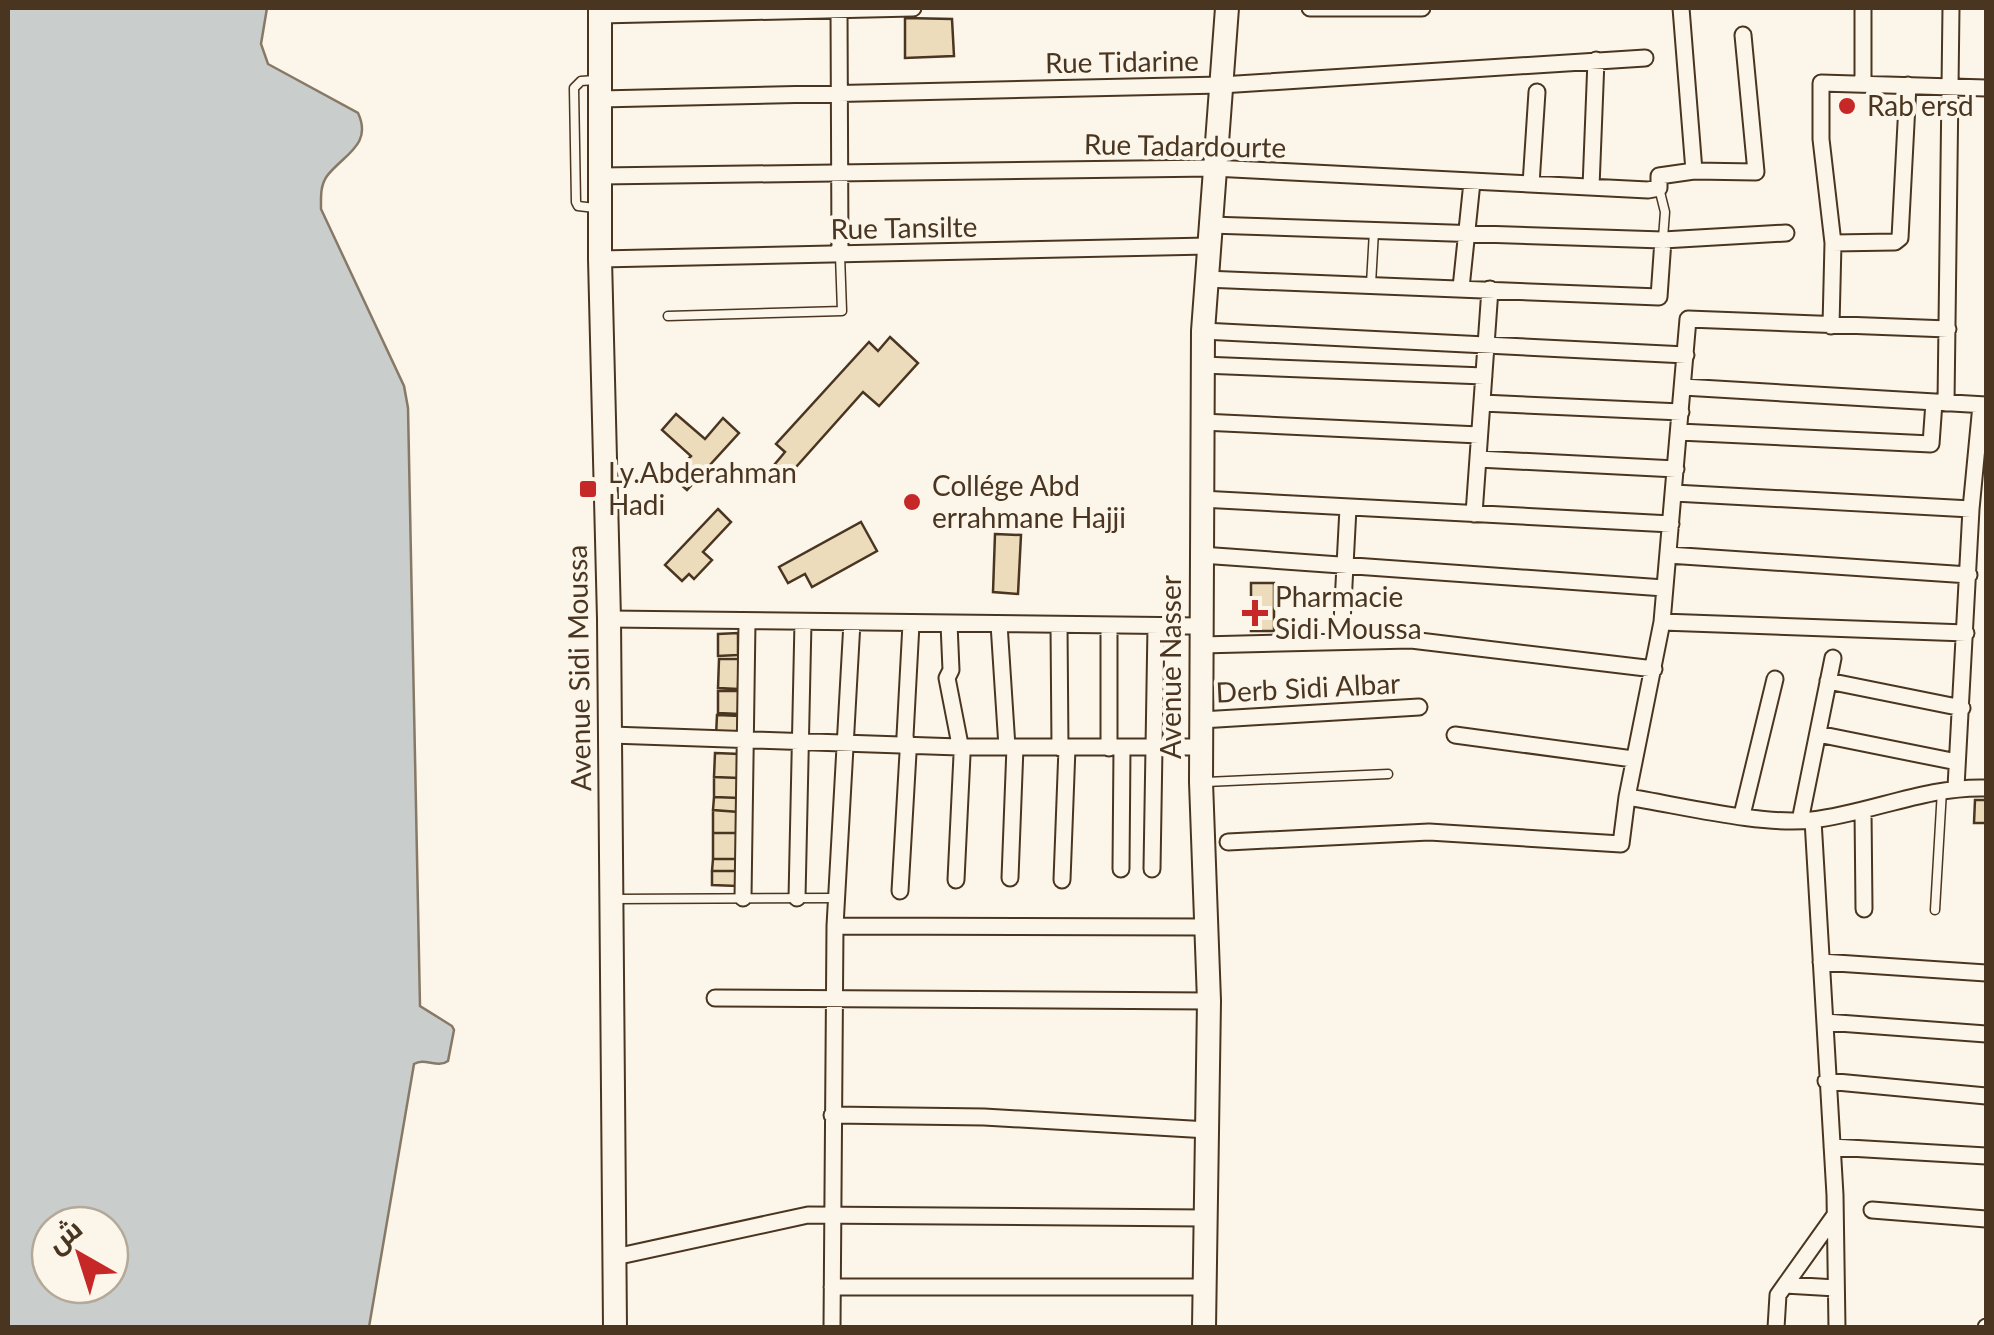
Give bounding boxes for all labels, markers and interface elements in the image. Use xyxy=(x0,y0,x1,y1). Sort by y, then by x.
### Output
street label: Rue Tidarine xyxy=(1045,43,1199,79)
place label: Rab ersd xyxy=(1867,88,1974,122)
marker: Rab ersd xyxy=(1836,95,1858,117)
street label: Rue Tadardourte xyxy=(1084,126,1286,164)
street label: Rue Tansilte xyxy=(830,209,978,245)
place label: Ly.Abderahman Hadi xyxy=(608,455,797,521)
place label: Collége Abd errahmane Hajji xyxy=(932,468,1126,534)
marker: Ly.Abderahman Hadi xyxy=(577,478,599,500)
marker: Collége Abd errahmane Hajji xyxy=(901,491,923,513)
street label: Avenue Sidi Moussa xyxy=(559,545,597,792)
street label: Avenue Nasser xyxy=(1153,575,1187,759)
place label: Pharmacie Sidi Moussa xyxy=(1275,579,1422,645)
marker: Pharmacie Sidi Moussa xyxy=(1244,602,1266,624)
street label: Derb Sidi Albar xyxy=(1215,665,1401,709)
north arrow xyxy=(30,1205,130,1305)
text: ش xyxy=(39,1210,89,1260)

